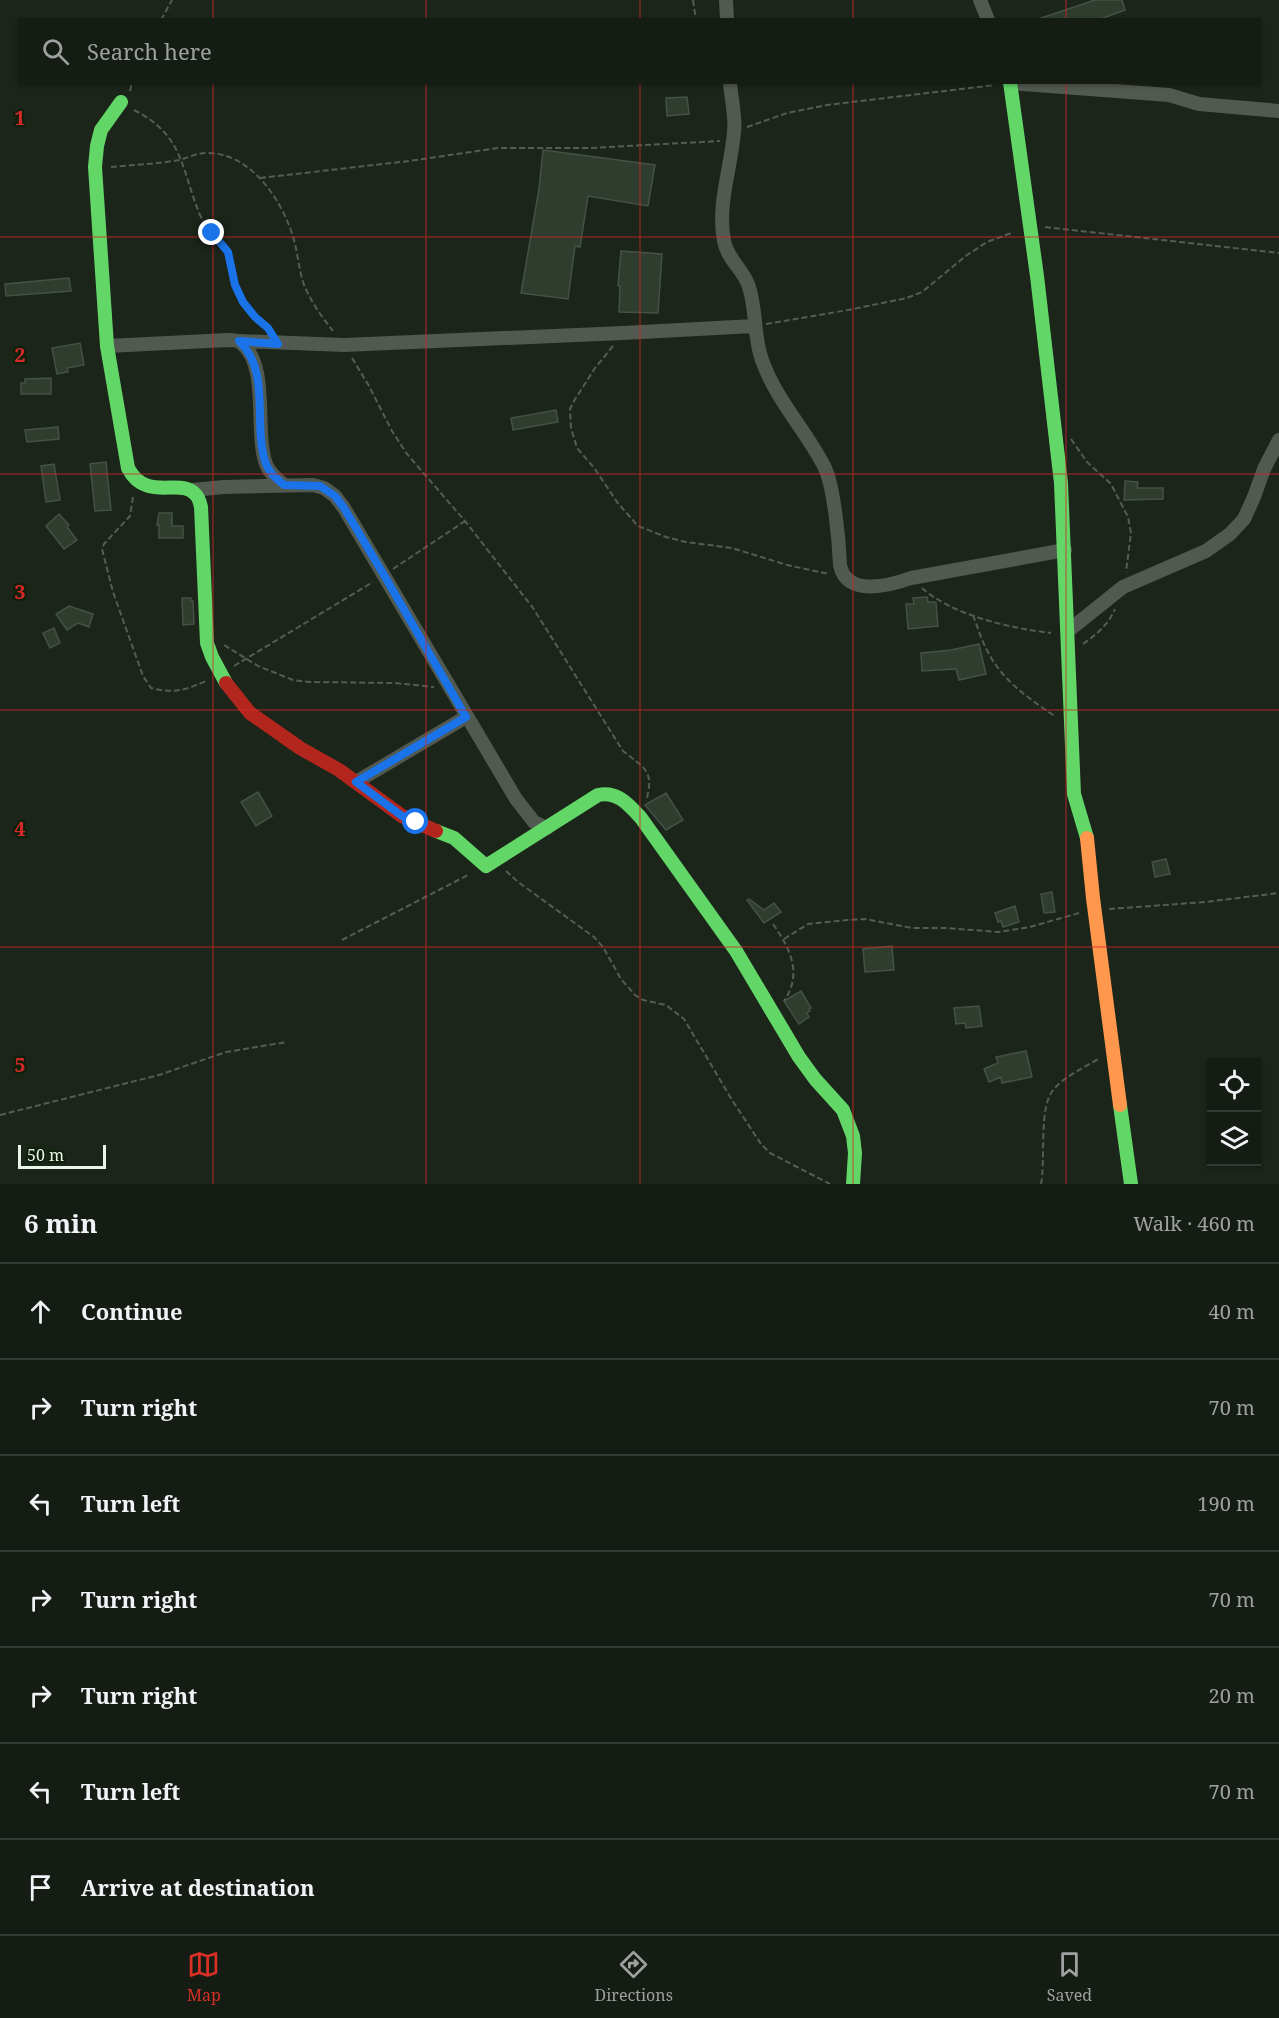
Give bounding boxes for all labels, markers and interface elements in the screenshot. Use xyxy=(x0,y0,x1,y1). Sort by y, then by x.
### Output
search box xyxy=(18,18,1261,84)
icon: search xyxy=(39,35,72,68)
text: Search here xyxy=(87,36,212,66)
text: 1 xyxy=(14,104,26,131)
route end xyxy=(198,219,224,245)
text: 2 xyxy=(14,341,26,368)
text: 3 xyxy=(14,578,26,605)
route start xyxy=(402,808,428,834)
text: 4 xyxy=(14,815,26,842)
text: 5 xyxy=(14,1051,26,1078)
map controls xyxy=(1207,1058,1261,1166)
button: locate xyxy=(1207,1058,1261,1112)
button: layers xyxy=(1207,1112,1261,1166)
scale bar xyxy=(18,1142,106,1170)
text: 50 m xyxy=(27,1144,64,1166)
text: 6 min xyxy=(24,1205,98,1241)
text: Walk · 460 m xyxy=(1133,1210,1255,1237)
icon: ahead xyxy=(24,1295,57,1328)
text: Continue xyxy=(81,1296,183,1326)
text: 40 m xyxy=(1209,1298,1255,1325)
icon: right xyxy=(24,1391,57,1424)
text: Turn right xyxy=(81,1392,197,1422)
text: 70 m xyxy=(1209,1394,1255,1421)
icon: left xyxy=(24,1487,57,1520)
text: Turn left xyxy=(81,1488,180,1518)
text: 190 m xyxy=(1197,1490,1255,1517)
icon: right xyxy=(24,1583,57,1616)
text: Turn right xyxy=(81,1584,197,1614)
text: 70 m xyxy=(1209,1586,1255,1613)
icon: right xyxy=(24,1679,57,1712)
text: Turn right xyxy=(81,1680,197,1710)
text: 20 m xyxy=(1209,1682,1255,1709)
icon: left xyxy=(24,1775,57,1808)
text: Turn left xyxy=(81,1776,180,1806)
text: 70 m xyxy=(1209,1778,1255,1805)
icon: arrive xyxy=(24,1871,57,1904)
text: Arrive at destination xyxy=(81,1872,315,1902)
tab: Map xyxy=(187,1948,221,2006)
tab: Directions xyxy=(595,1948,673,2006)
tab: Saved xyxy=(1047,1948,1092,2006)

